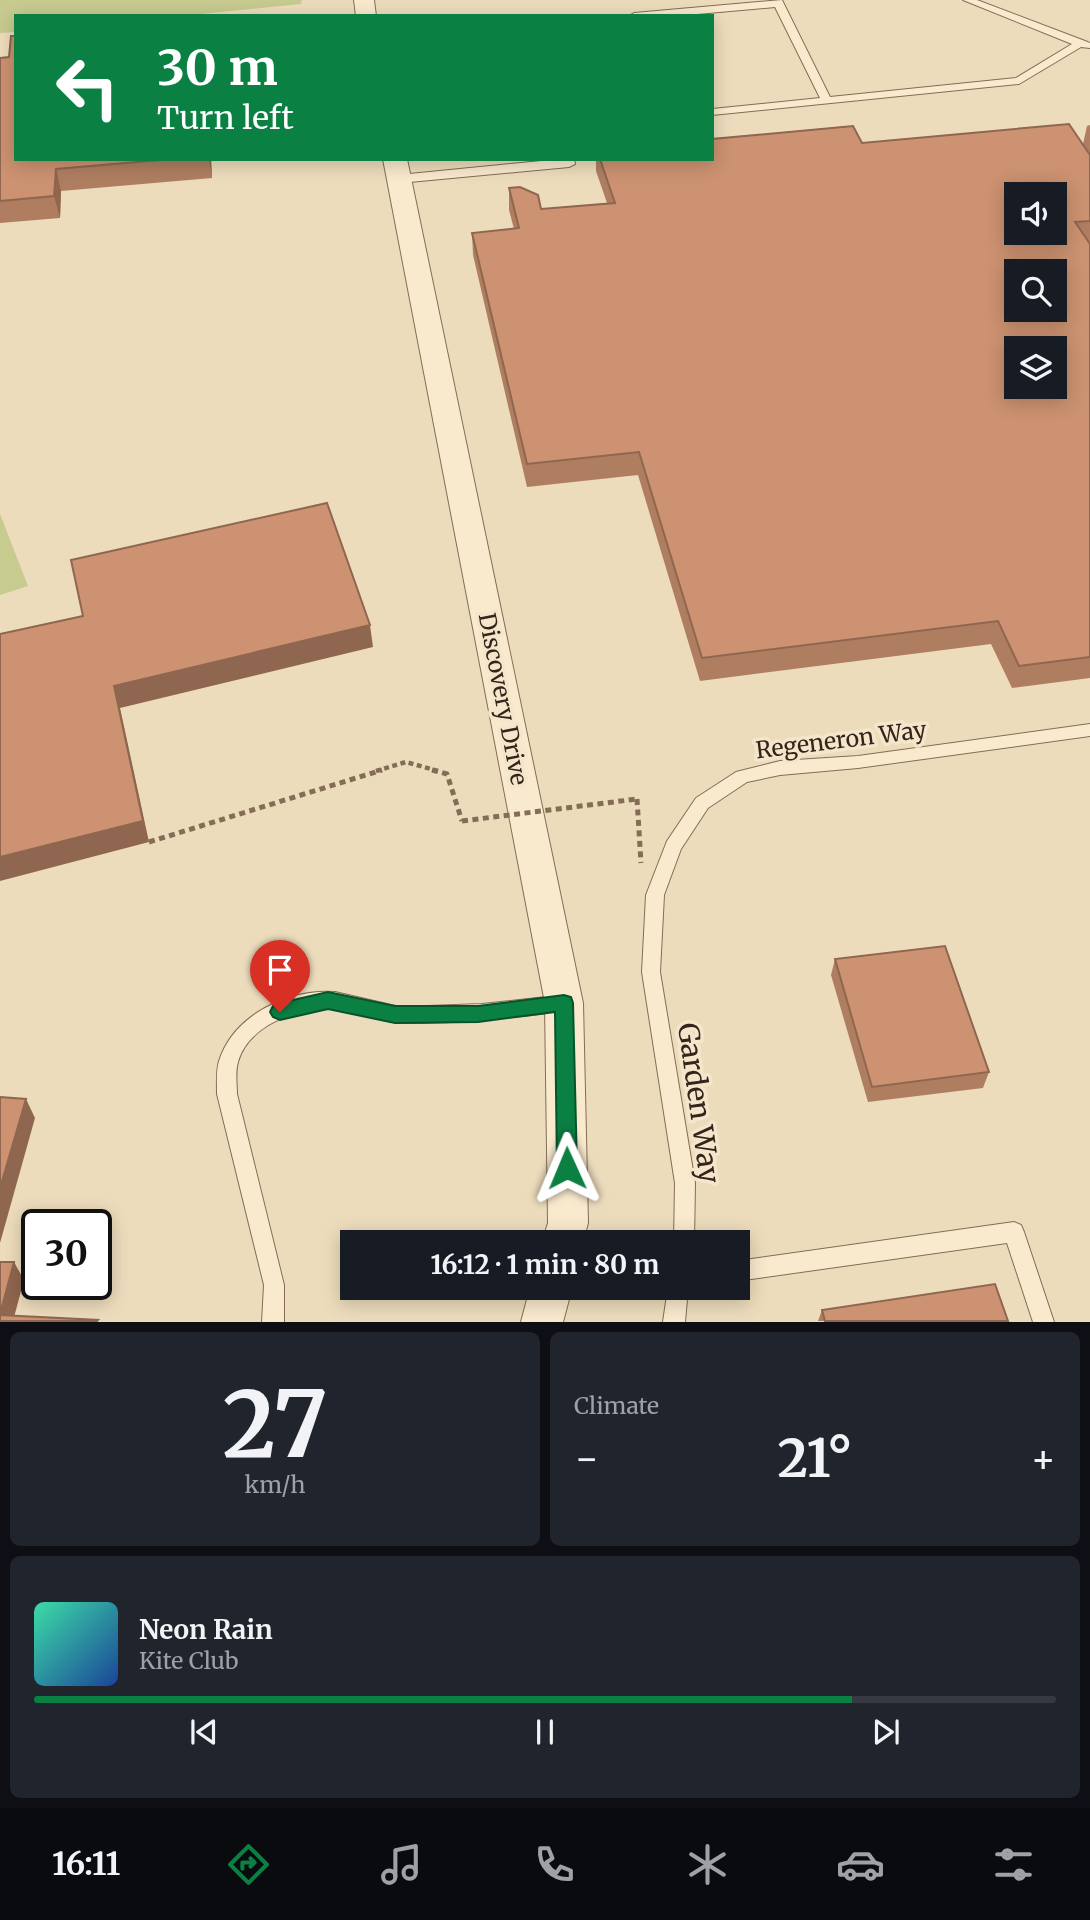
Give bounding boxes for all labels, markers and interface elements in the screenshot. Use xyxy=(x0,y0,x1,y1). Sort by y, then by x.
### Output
text: 30 m xyxy=(157,37,278,98)
icon: left xyxy=(42,42,133,133)
text: Turn left xyxy=(157,98,294,138)
map controls xyxy=(1004,182,1067,399)
button: sound xyxy=(1004,182,1067,245)
button: search xyxy=(1004,259,1067,322)
button: layers xyxy=(1004,336,1067,399)
street label: Discovery Drive xyxy=(473,610,534,788)
street label: Regeneron Way xyxy=(754,715,929,764)
pin xyxy=(250,940,310,1012)
icon: arrive xyxy=(261,951,299,989)
street label: Garden Way xyxy=(670,1021,728,1186)
position arrow xyxy=(530,1131,604,1205)
speed limit sign: 30 xyxy=(21,1209,112,1300)
text: 16:12 · 1 min · 80 m xyxy=(430,1248,660,1281)
text: 27 xyxy=(222,1367,328,1482)
text: Climate xyxy=(574,1391,659,1420)
text: 21° xyxy=(777,1426,853,1491)
text: − xyxy=(574,1435,599,1482)
text: + xyxy=(1031,1435,1056,1482)
text: km/h xyxy=(245,1470,305,1499)
text: Neon Rain xyxy=(139,1613,273,1646)
text: Kite Club xyxy=(139,1646,238,1675)
icon: previous xyxy=(185,1713,223,1751)
icon: pause xyxy=(526,1713,564,1751)
icon: next xyxy=(867,1713,905,1751)
icon: directions xyxy=(224,1840,273,1889)
icon: music xyxy=(377,1840,426,1889)
icon: phone xyxy=(530,1840,579,1889)
icon: climate xyxy=(683,1840,732,1889)
icon: car xyxy=(836,1840,885,1889)
icon: filters xyxy=(989,1840,1038,1889)
text: 16:11 xyxy=(52,1844,120,1884)

